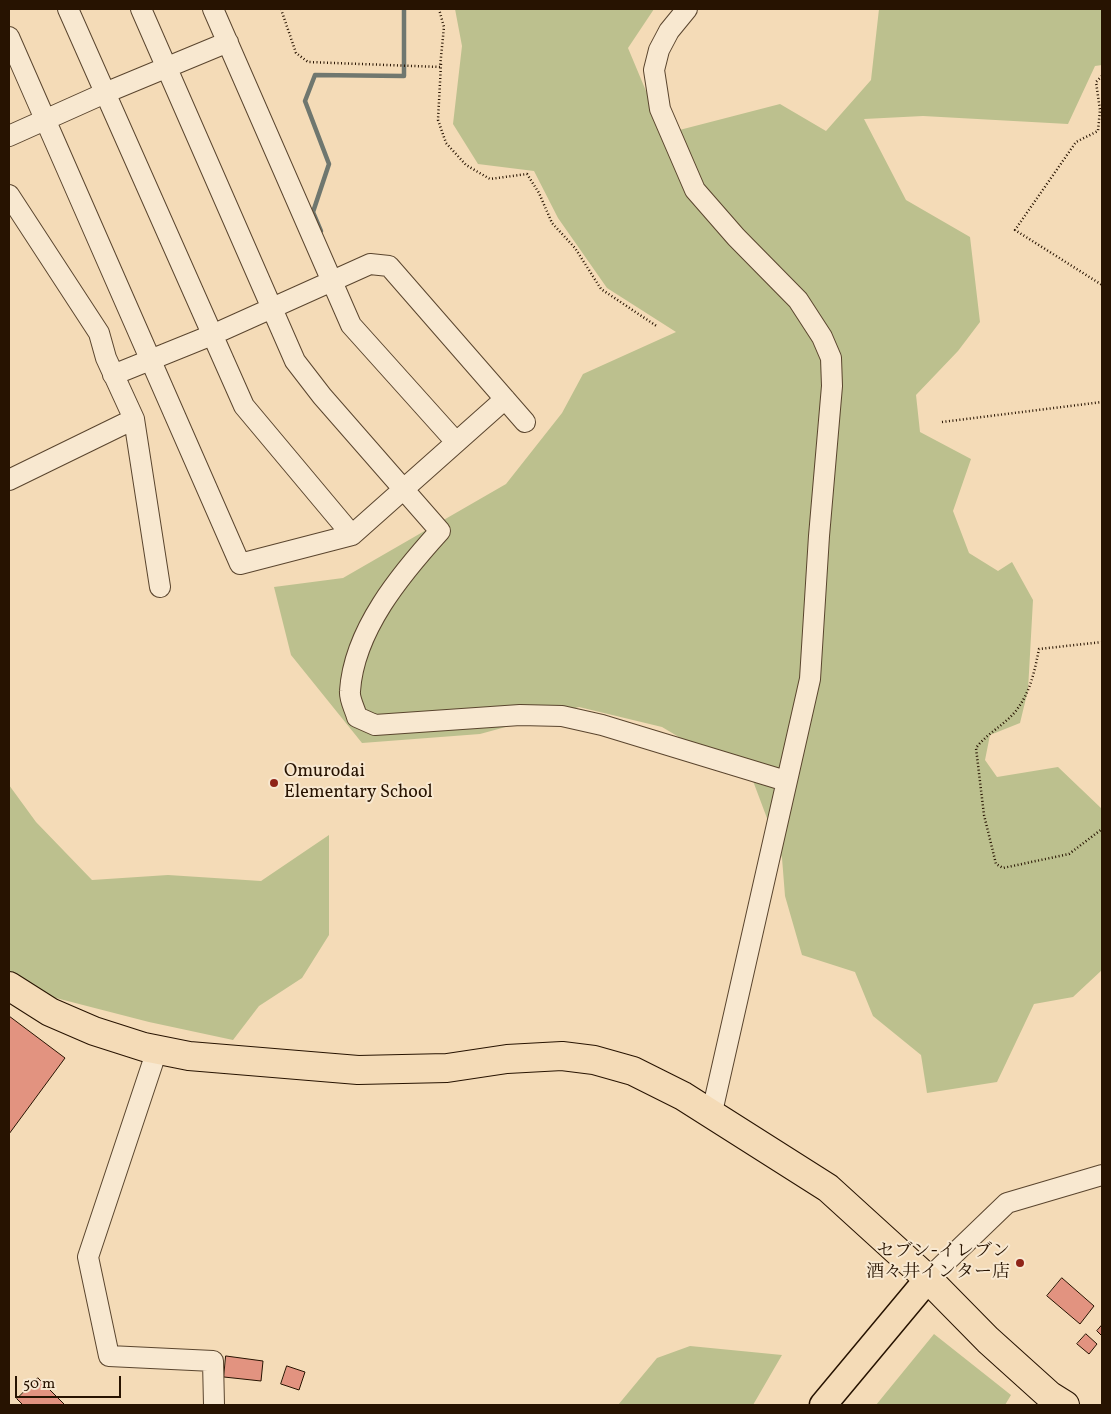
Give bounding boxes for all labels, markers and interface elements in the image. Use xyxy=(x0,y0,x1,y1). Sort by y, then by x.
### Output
place label: Omurodai Elementary School xyxy=(284,762,433,804)
marker: Omurodai Elementary School xyxy=(268,777,280,789)
place label: セブン-イレブン 酒々井インター店 xyxy=(866,1242,1010,1284)
marker: セブン-イレブン 酒々井インター店 xyxy=(1014,1257,1026,1269)
scale bar xyxy=(18,1366,124,1398)
text: 50 m xyxy=(23,1374,55,1395)

